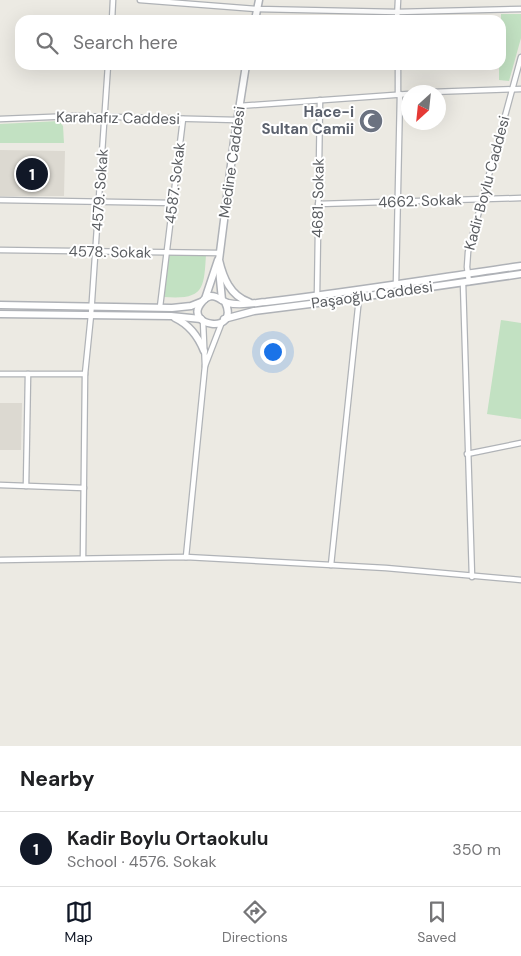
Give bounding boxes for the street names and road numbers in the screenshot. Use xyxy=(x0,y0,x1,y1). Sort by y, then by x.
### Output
street label: Medine Caddesi xyxy=(214,105,250,219)
street label: Karahafız Caddesi xyxy=(56,107,180,129)
street label: Kadir Boylu Caddesi xyxy=(459,114,515,252)
street label: 4587. Sokak xyxy=(160,141,190,225)
street label: 4579. Sokak xyxy=(87,148,113,232)
street label: 4681. Sokak xyxy=(307,157,329,238)
street label: 4662. Sokak xyxy=(378,190,463,212)
street label: 4578. Sokak xyxy=(69,241,152,263)
street label: Paşaoğlu Caddesi xyxy=(310,277,434,313)

